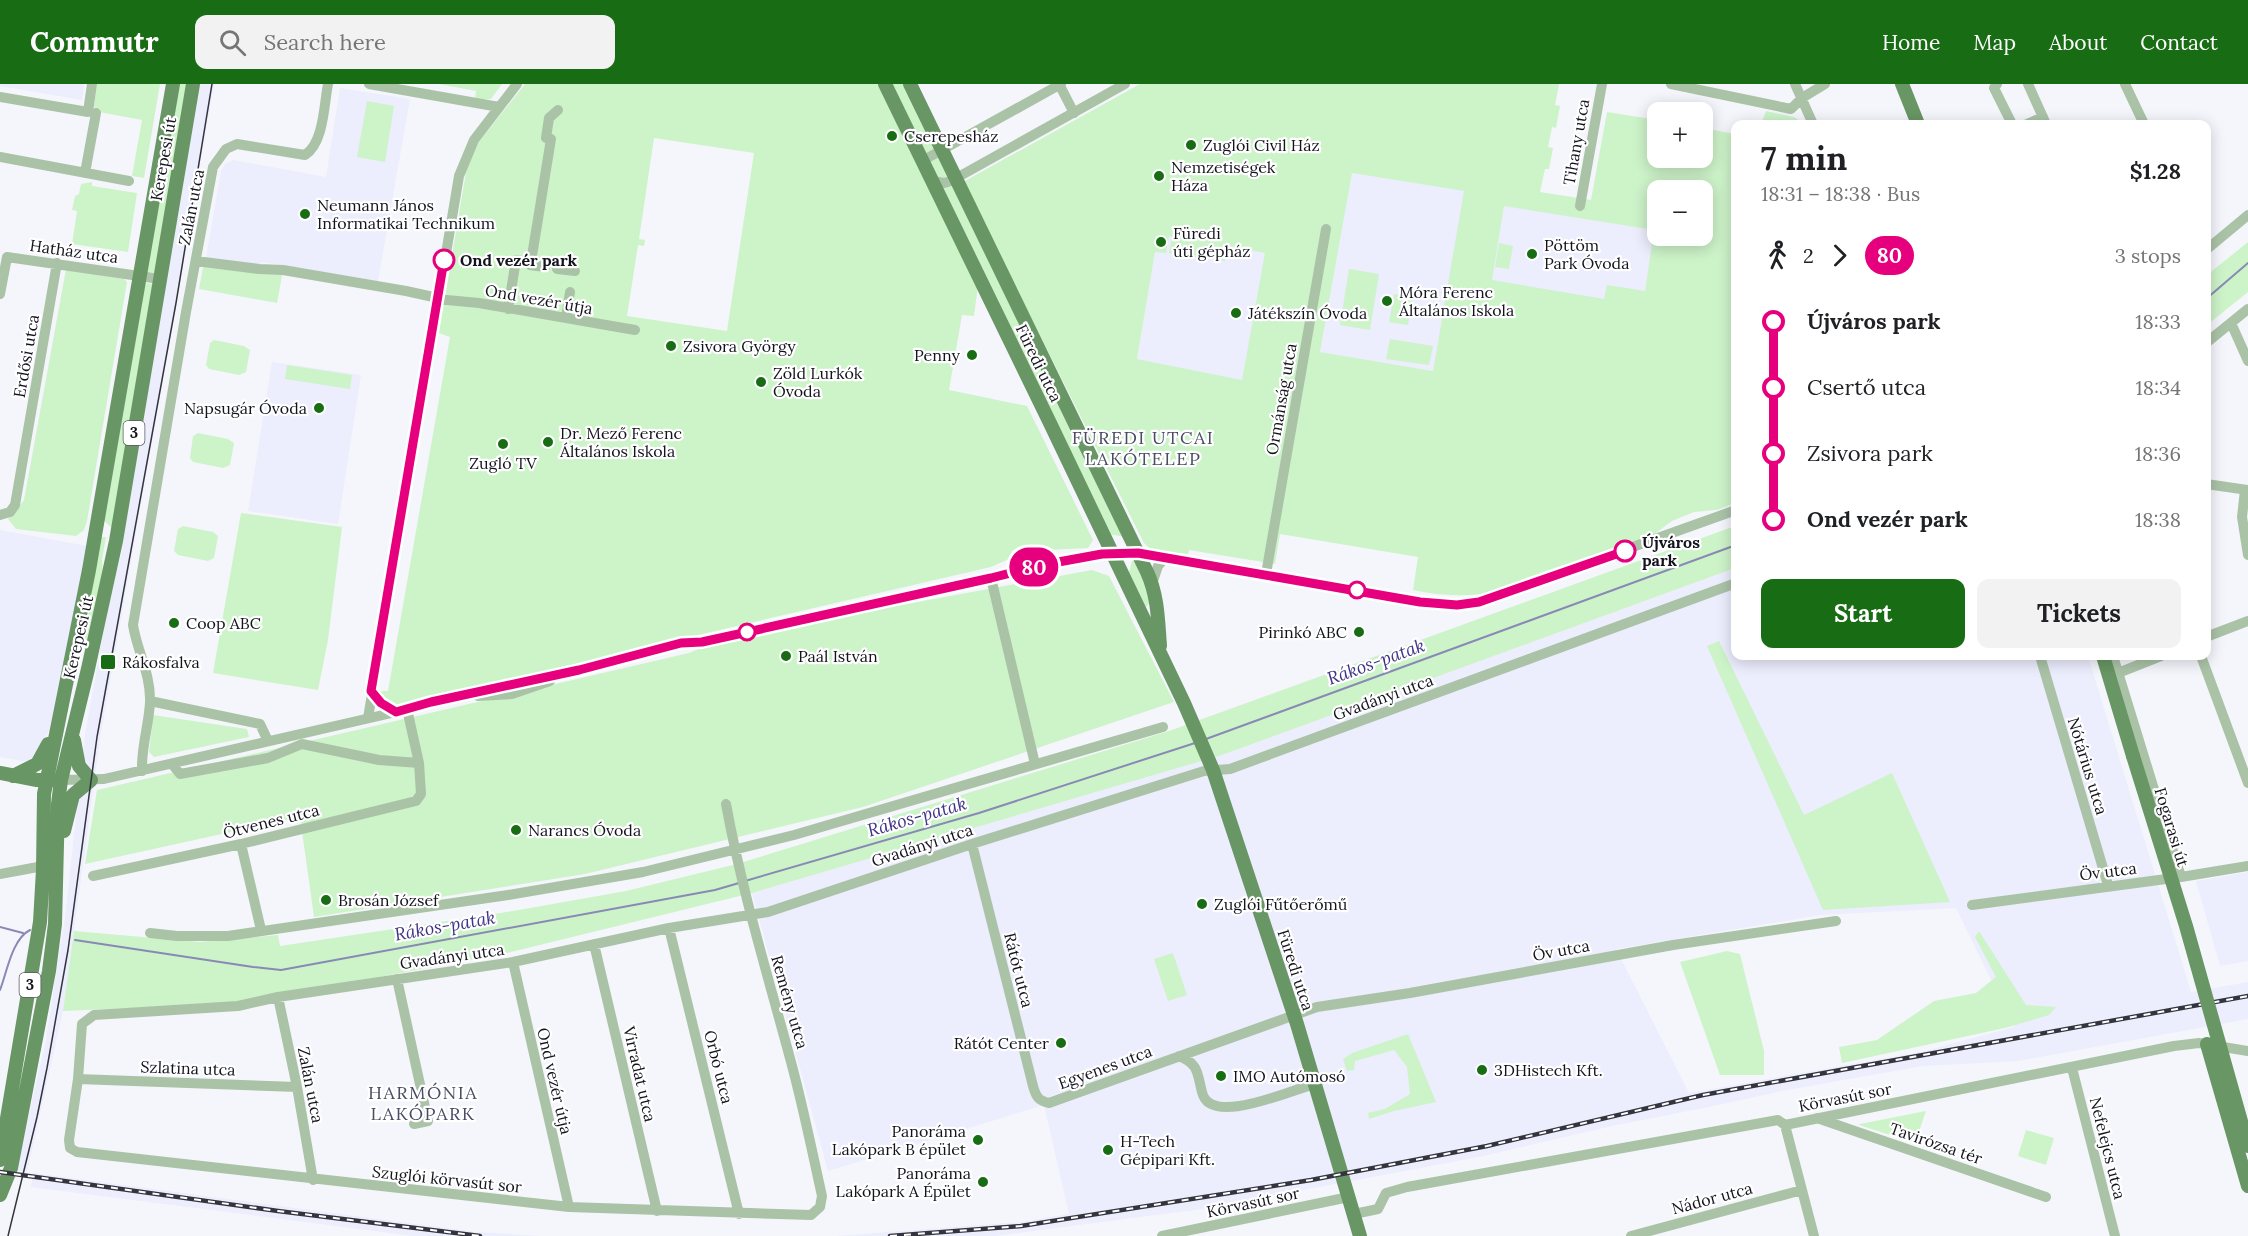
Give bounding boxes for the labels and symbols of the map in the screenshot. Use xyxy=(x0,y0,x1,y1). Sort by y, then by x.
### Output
street label: Tihany utca xyxy=(1559,97,1593,187)
street label: Kerepesi út xyxy=(146,115,180,203)
place label: Cserepesház xyxy=(904,126,998,146)
marker: Cserepesház xyxy=(885,129,899,143)
place label: Zuglói Civil Ház xyxy=(1203,135,1320,155)
marker: Zuglói Civil Ház xyxy=(1184,138,1198,152)
place label: Nemzetiségek Háza xyxy=(1171,157,1276,195)
street label: Zalán utca xyxy=(174,167,208,247)
marker: Nemzetiségek Háza xyxy=(1152,169,1166,183)
place label: Neumann János Informatikai Technikum xyxy=(317,195,495,233)
marker: Neumann János Informatikai Technikum xyxy=(298,207,312,221)
place label: Füredi úti gépház xyxy=(1173,223,1250,261)
street label: Hatház utca xyxy=(28,235,120,267)
marker: Füredi úti gépház xyxy=(1154,235,1168,249)
place label: Pöttöm Park Óvoda xyxy=(1544,235,1629,273)
marker: Pöttöm Park Óvoda xyxy=(1525,247,1539,261)
marker: Ond vezér park xyxy=(433,249,455,271)
place label: Ond vezér park xyxy=(460,250,578,270)
street label: Ond vezér útja xyxy=(484,280,594,318)
place label: Móra Ferenc Általános Iskola xyxy=(1398,282,1514,320)
marker: Móra Ferenc Általános Iskola xyxy=(1380,294,1394,308)
place label: Játékszín Óvoda xyxy=(1247,303,1367,323)
marker: Játékszín Óvoda xyxy=(1229,306,1243,320)
street label: Erdősi utca xyxy=(9,313,43,399)
street label: Füredi utca xyxy=(1012,321,1066,405)
place label: Zsivora György xyxy=(683,336,796,356)
marker: Zsivora György xyxy=(664,339,678,353)
street label: Ormánság utca xyxy=(1261,342,1301,456)
place label: Penny xyxy=(914,345,961,365)
marker: Penny xyxy=(965,348,979,362)
place label: Zöld Lurkók Óvoda xyxy=(773,363,863,401)
marker: Zöld Lurkók Óvoda xyxy=(754,375,768,389)
place label: Napsugár Óvoda xyxy=(184,398,307,418)
marker: Napsugár Óvoda xyxy=(312,401,326,415)
road number: 3 xyxy=(124,421,144,445)
place label: Dr. Mező Ferenc Általános Iskola xyxy=(559,423,682,461)
district label: FÜREDI UTCAI LAKÓTELEP xyxy=(1072,426,1214,470)
marker: Dr. Mező Ferenc Általános Iskola xyxy=(541,435,555,449)
marker: Zugló TV xyxy=(496,437,510,451)
place label: Zugló TV xyxy=(469,453,537,473)
place label: Újváros park xyxy=(1642,532,1700,570)
marker: Újváros park xyxy=(1614,540,1636,562)
line badge: 80 xyxy=(1007,548,1061,586)
unlabelled marker xyxy=(1348,581,1366,599)
street label: Kerepesi út xyxy=(59,593,97,681)
place label: Coop ABC xyxy=(186,613,261,633)
marker: Coop ABC xyxy=(167,616,181,630)
place label: Pirinkó ABC xyxy=(1258,622,1347,642)
unlabelled marker xyxy=(738,623,756,641)
marker: Pirinkó ABC xyxy=(1352,625,1366,639)
water label: Rákos-patak xyxy=(1324,633,1428,690)
place label: Paál István xyxy=(798,646,878,666)
marker: Paál István xyxy=(779,649,793,663)
place label: Rákosfalva xyxy=(122,652,200,672)
marker: Rákosfalva xyxy=(99,653,117,671)
street label: Gvadányi utca xyxy=(1330,670,1436,724)
street label: Nótárius utca xyxy=(2064,715,2112,817)
street label: Fogarasi út xyxy=(2150,785,2194,870)
water label: Rákos-patak xyxy=(865,791,969,842)
street label: Ötvenes utca xyxy=(221,799,321,843)
street label: Gvadányi utca xyxy=(869,819,975,871)
place label: Narancs Óvoda xyxy=(528,820,641,840)
marker: Narancs Óvoda xyxy=(509,823,523,837)
street label: Öv utca xyxy=(2078,858,2138,884)
place label: Brosán József xyxy=(338,890,440,910)
marker: Brosán József xyxy=(319,893,333,907)
place label: Zuglói Fűtőerőmű xyxy=(1214,894,1348,914)
marker: Zuglói Fűtőerőmű xyxy=(1195,897,1209,911)
water label: Rákos-patak xyxy=(393,905,497,946)
street label: Füredi utca xyxy=(1273,927,1319,1013)
street label: Rátót utca xyxy=(1000,930,1038,1010)
street label: Öv utca xyxy=(1531,935,1591,965)
street label: Gvadányi utca xyxy=(398,939,506,973)
street label: Remény utca xyxy=(767,953,813,1051)
road number: 3 xyxy=(20,973,40,997)
street label: Virradat utca xyxy=(619,1023,661,1124)
street label: Ond vezér útja xyxy=(533,1026,577,1136)
street label: Orbó utca xyxy=(700,1028,738,1106)
place label: Rátót Center xyxy=(954,1033,1049,1053)
marker: Rátót Center xyxy=(1054,1036,1068,1050)
street label: Egyenes utca xyxy=(1055,1041,1155,1093)
street label: Zalán utca xyxy=(294,1045,328,1125)
street label: Szlatina utca xyxy=(140,1056,236,1080)
place label: 3DHistech Kft. xyxy=(1494,1060,1603,1080)
marker: 3DHistech Kft. xyxy=(1475,1063,1489,1077)
place label: IMO Autómosó xyxy=(1233,1066,1345,1086)
marker: IMO Autómosó xyxy=(1214,1069,1228,1083)
street label: Körvasút sor xyxy=(1797,1078,1893,1116)
district label: HARMÓNIA LAKÓPARK xyxy=(368,1081,478,1125)
street label: Nefelejcs utca xyxy=(2086,1095,2130,1201)
street label: Tavirózsa tér xyxy=(1887,1118,1985,1168)
place label: Panoráma Lakópark B épület xyxy=(832,1121,967,1159)
place label: H-Tech Gépipari Kft. xyxy=(1120,1131,1215,1169)
marker: Panoráma Lakópark B épület xyxy=(971,1133,985,1147)
marker: H-Tech Gépipari Kft. xyxy=(1101,1143,1115,1157)
street label: Szuglói körvasút sor xyxy=(371,1161,523,1197)
place label: Panoráma Lakópark A Épület xyxy=(836,1163,972,1201)
marker: Panoráma Lakópark A Épület xyxy=(976,1175,990,1189)
street label: Nádor utca xyxy=(1669,1178,1755,1218)
street label: Körvasút sor xyxy=(1205,1182,1301,1222)

